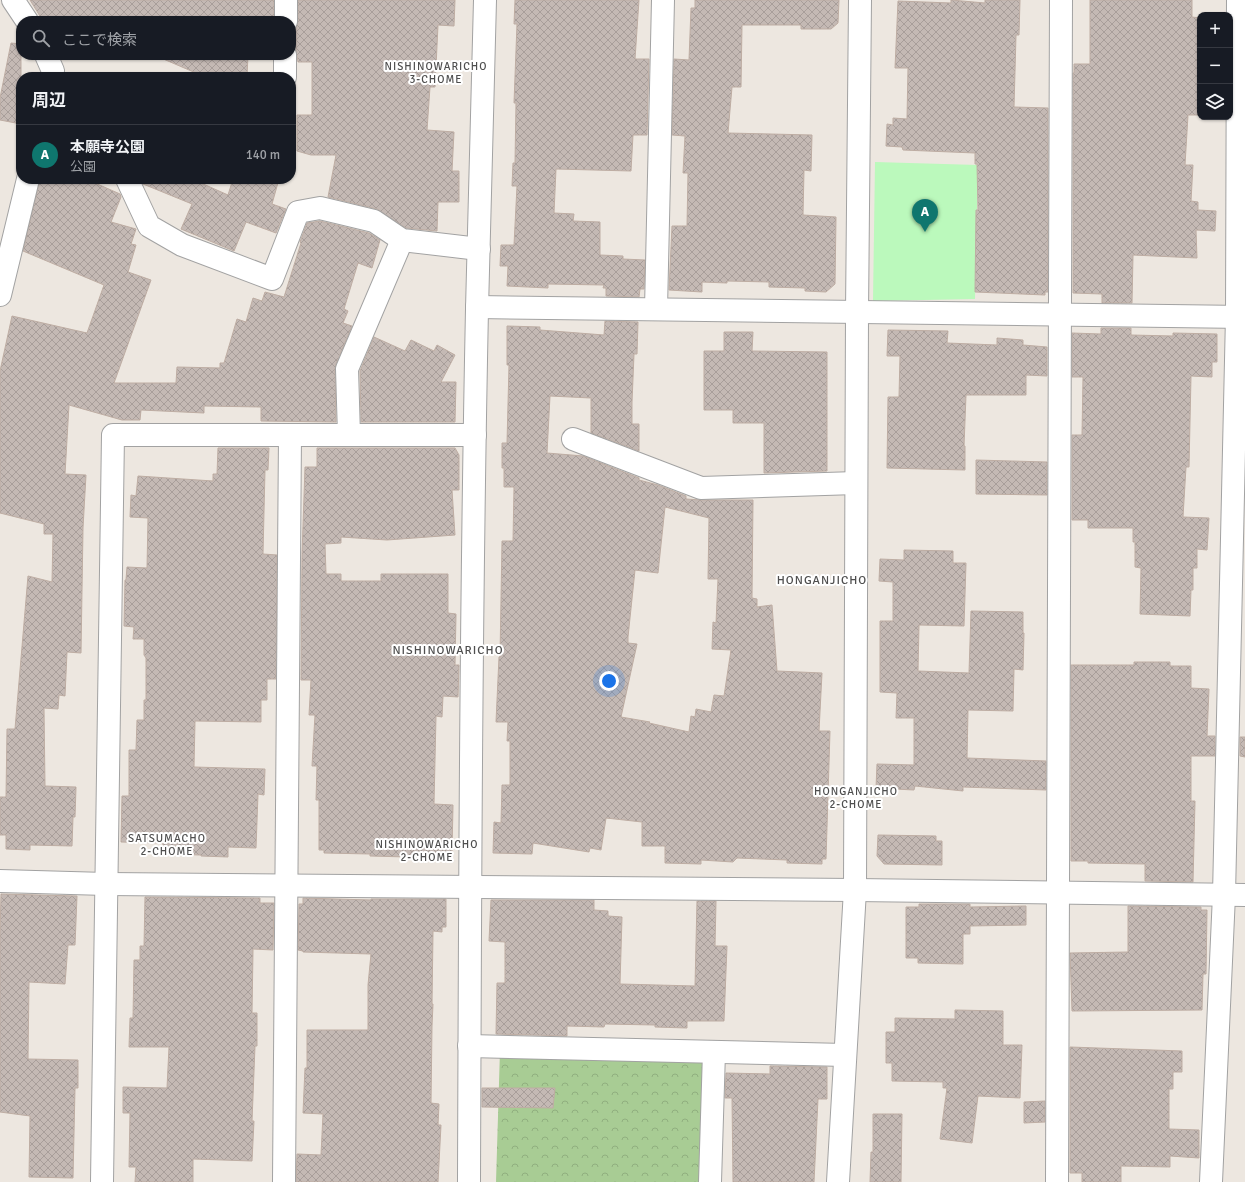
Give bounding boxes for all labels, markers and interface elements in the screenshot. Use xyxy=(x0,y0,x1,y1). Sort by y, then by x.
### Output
map controls xyxy=(1197,12,1233,120)
button: + xyxy=(1197,12,1233,48)
search box xyxy=(16,16,296,60)
icon: search xyxy=(30,27,52,49)
text: ここで検索 xyxy=(62,31,137,49)
button: − xyxy=(1197,48,1233,84)
district label: NISHINOWARICHO 3-CHOME xyxy=(384,60,488,86)
button: layers xyxy=(1197,84,1233,120)
text: 周辺 xyxy=(32,90,66,111)
text: 本願寺公園 xyxy=(70,138,145,156)
text: A xyxy=(41,147,49,163)
text: 140 m xyxy=(246,147,280,163)
text: 公園 xyxy=(70,159,96,175)
pin: A xyxy=(912,199,938,232)
district label: HONGANJICHO xyxy=(777,573,867,588)
district label: NISHINOWARICHO xyxy=(392,643,504,658)
your location xyxy=(599,671,619,691)
district label: HONGANJICHO 2-CHOME xyxy=(814,785,898,811)
district label: SATSUMACHO 2-CHOME xyxy=(128,832,206,858)
district label: NISHINOWARICHO 2-CHOME xyxy=(375,838,479,864)

